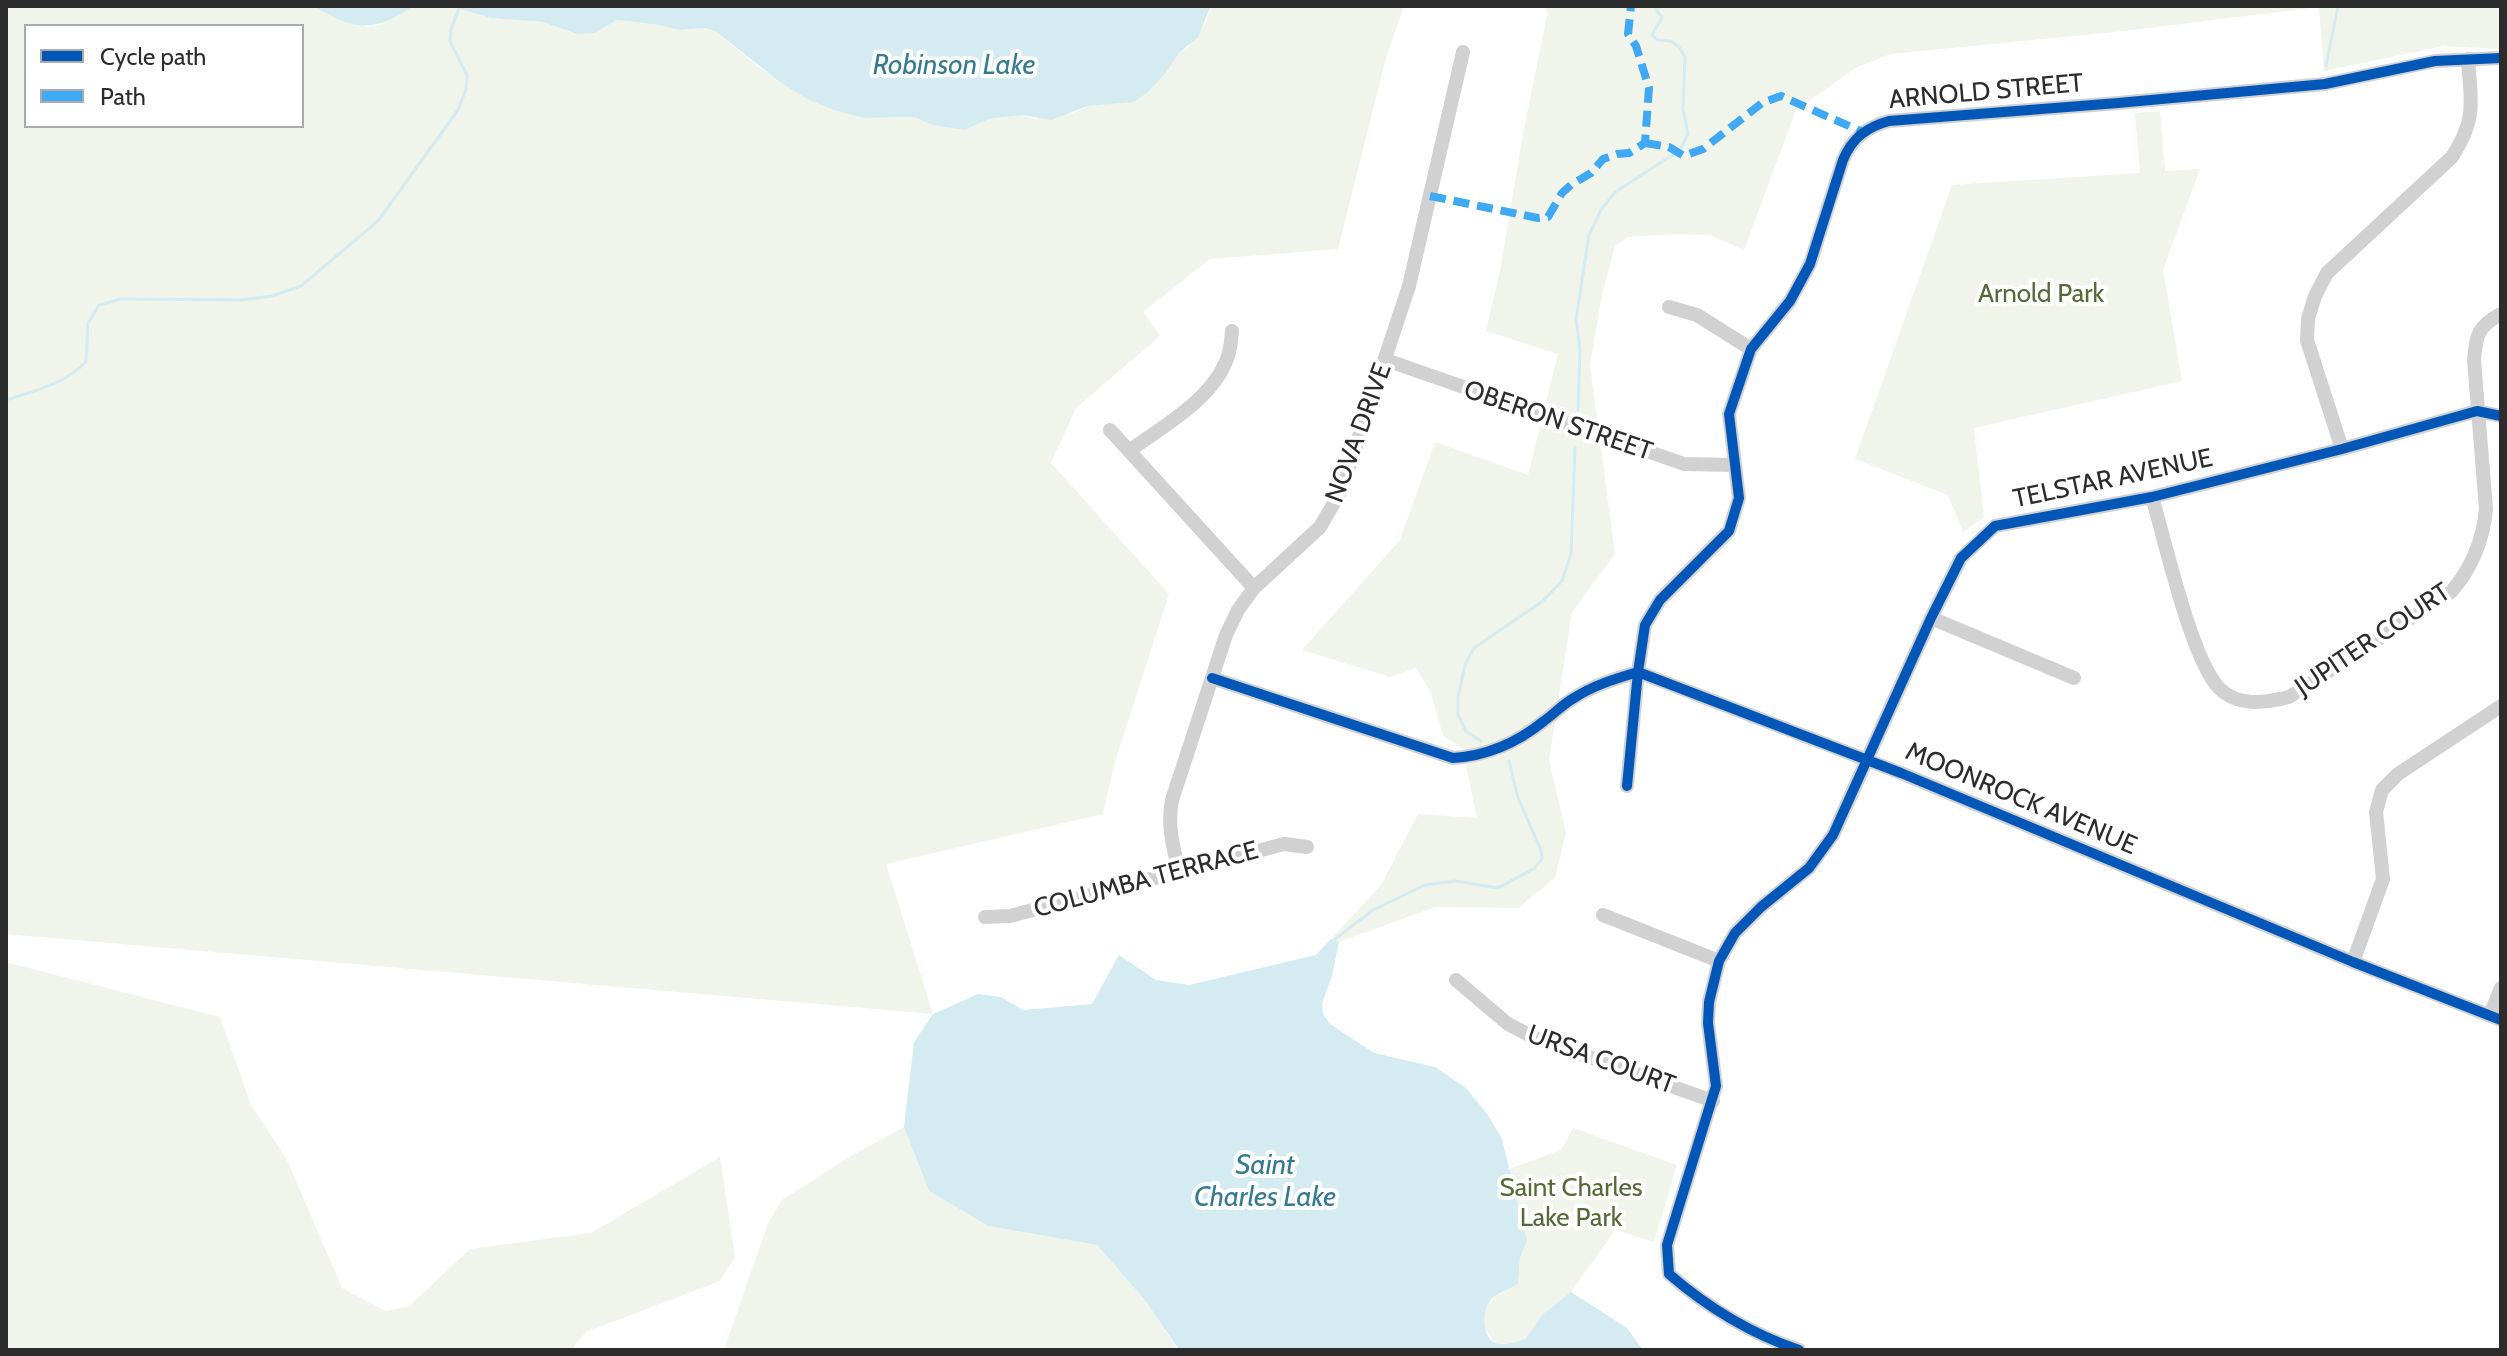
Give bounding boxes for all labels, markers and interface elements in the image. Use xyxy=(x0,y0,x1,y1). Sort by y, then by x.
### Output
legend xyxy=(24,24,304,128)
text: Cycle path xyxy=(100,42,206,71)
water label: Robinson Lake xyxy=(873,49,1035,83)
street label: ARNOLD STREET xyxy=(1887,68,2085,116)
text: Path xyxy=(100,82,146,111)
park label: Arnold Park xyxy=(1978,278,2104,310)
street label: NOVA DRIVE xyxy=(1319,359,1399,507)
street label: OBERON STREET xyxy=(1460,374,1656,468)
street label: TELSTAR AVENUE xyxy=(2010,443,2216,515)
street label: JUPITER COURT xyxy=(2289,577,2457,703)
street label: MOONROCK AVENUE xyxy=(1901,736,2141,862)
street label: COLUMBA TERRACE xyxy=(1030,835,1262,925)
street label: URSA COURT xyxy=(1523,1019,1679,1101)
water label: Saint Charles Lake xyxy=(1194,1149,1336,1215)
park label: Saint Charles Lake Park xyxy=(1500,1172,1642,1234)

